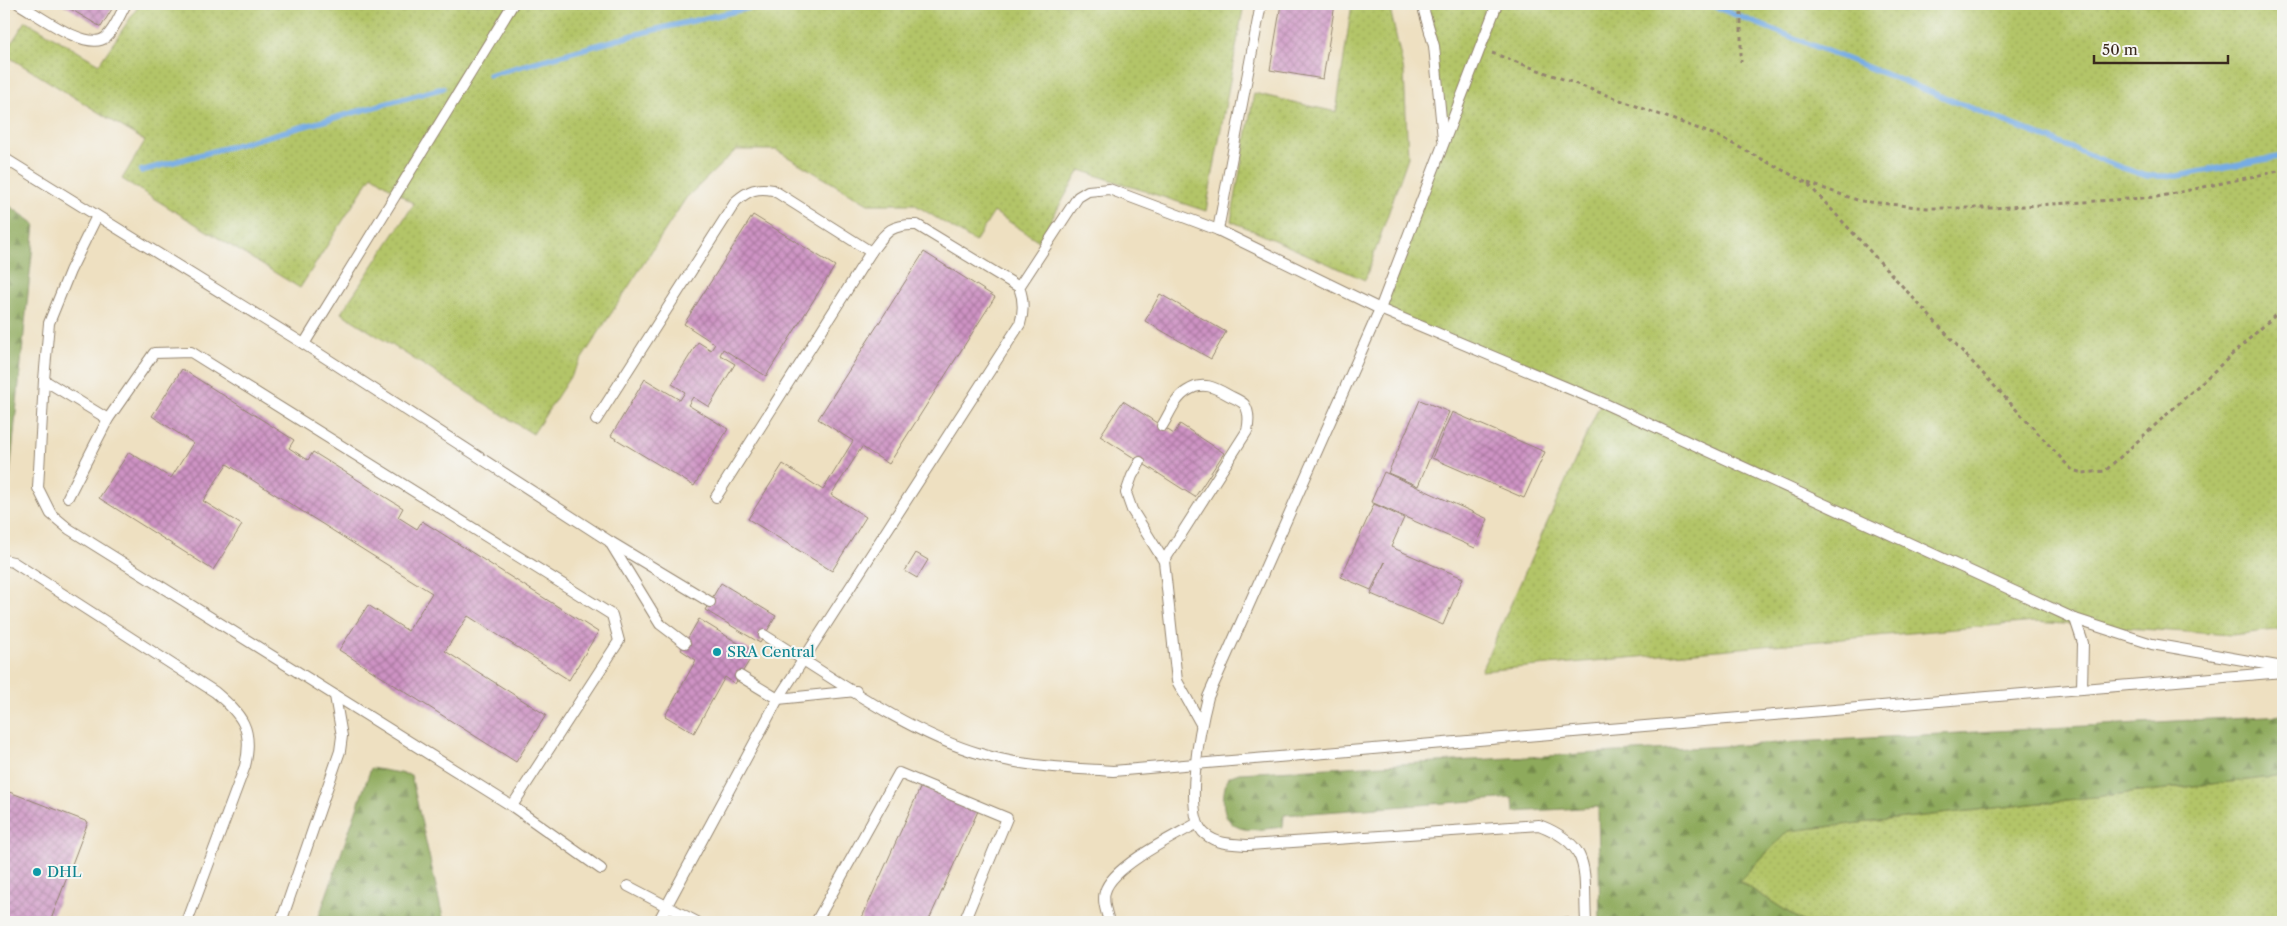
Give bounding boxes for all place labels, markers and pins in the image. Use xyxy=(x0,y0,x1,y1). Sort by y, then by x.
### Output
place label: SRA Central xyxy=(727,642,815,661)
marker: SRA Central xyxy=(711,646,723,658)
place label: DHL xyxy=(47,862,82,881)
marker: DHL xyxy=(31,866,43,878)

